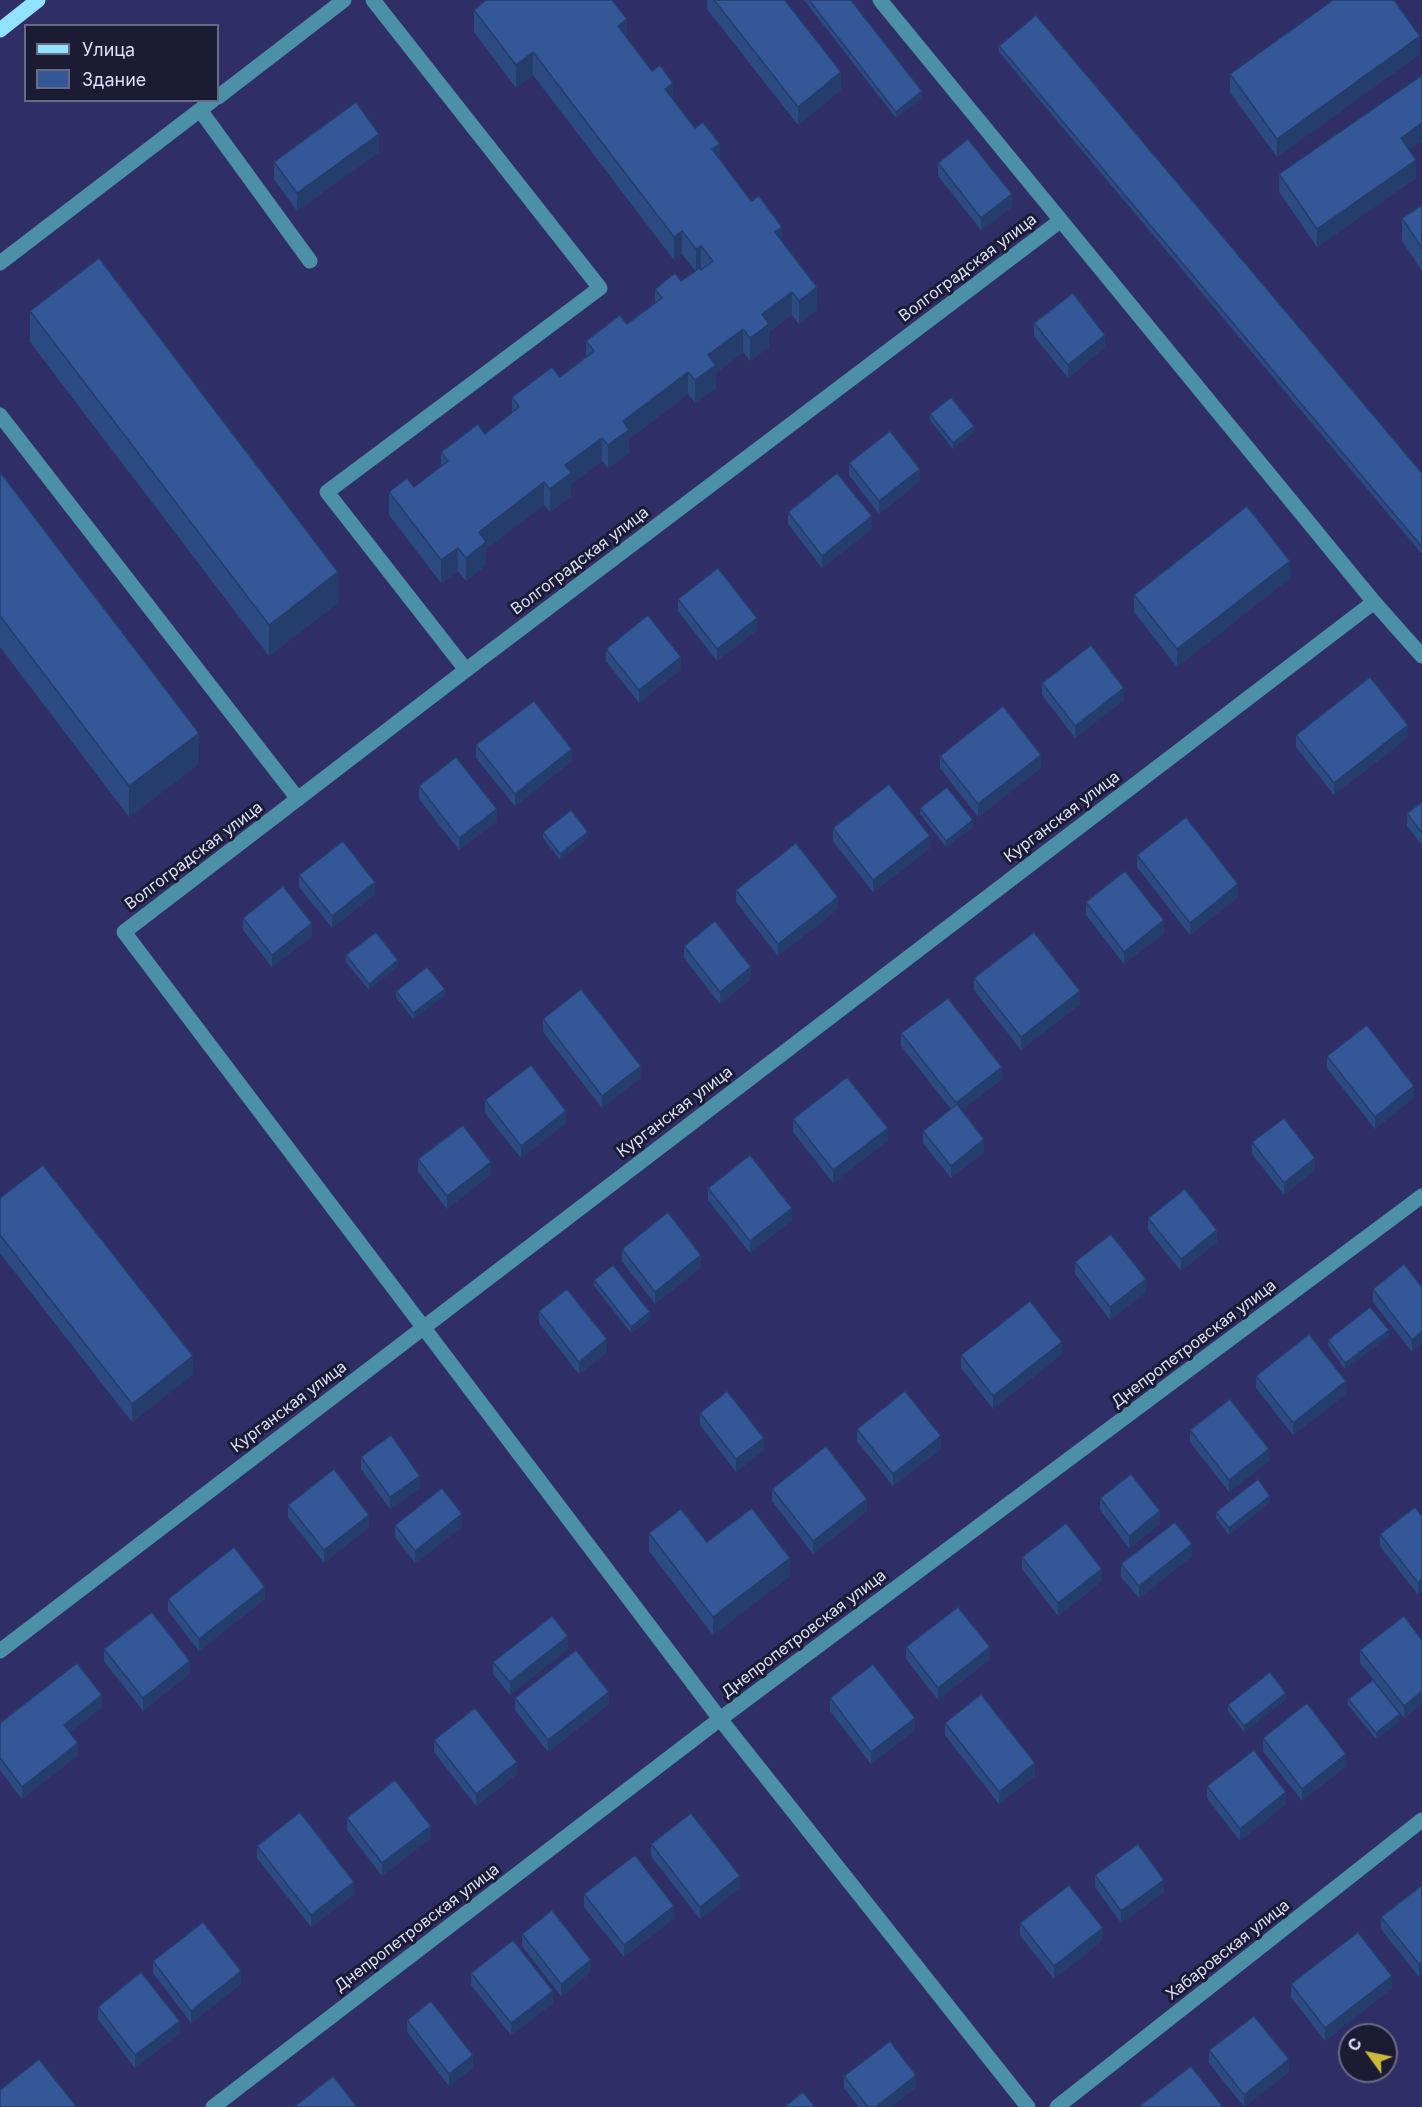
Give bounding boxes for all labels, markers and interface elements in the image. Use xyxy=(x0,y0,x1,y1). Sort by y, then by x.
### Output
legend xyxy=(24,24,219,102)
text: Улица xyxy=(82,39,135,60)
text: Здание xyxy=(82,69,146,90)
street label: Волгоградская улица xyxy=(895,210,1041,326)
street label: Волгоградская улица xyxy=(507,503,653,619)
street label: Курганская улица xyxy=(1000,767,1124,867)
street label: Волгоградская улица xyxy=(121,798,267,914)
street label: Курганская улица xyxy=(613,1062,737,1162)
street label: Днепропетровская улица xyxy=(1108,1276,1280,1412)
street label: Курганская улица xyxy=(227,1357,351,1457)
street label: Днепропетровская улица xyxy=(718,1566,890,1702)
street label: Днепропетровская улица xyxy=(331,1860,503,1996)
street label: Хабаровская улица xyxy=(1162,1896,1294,2004)
north arrow xyxy=(1338,2023,1398,2083)
text: С xyxy=(1343,2034,1366,2055)

